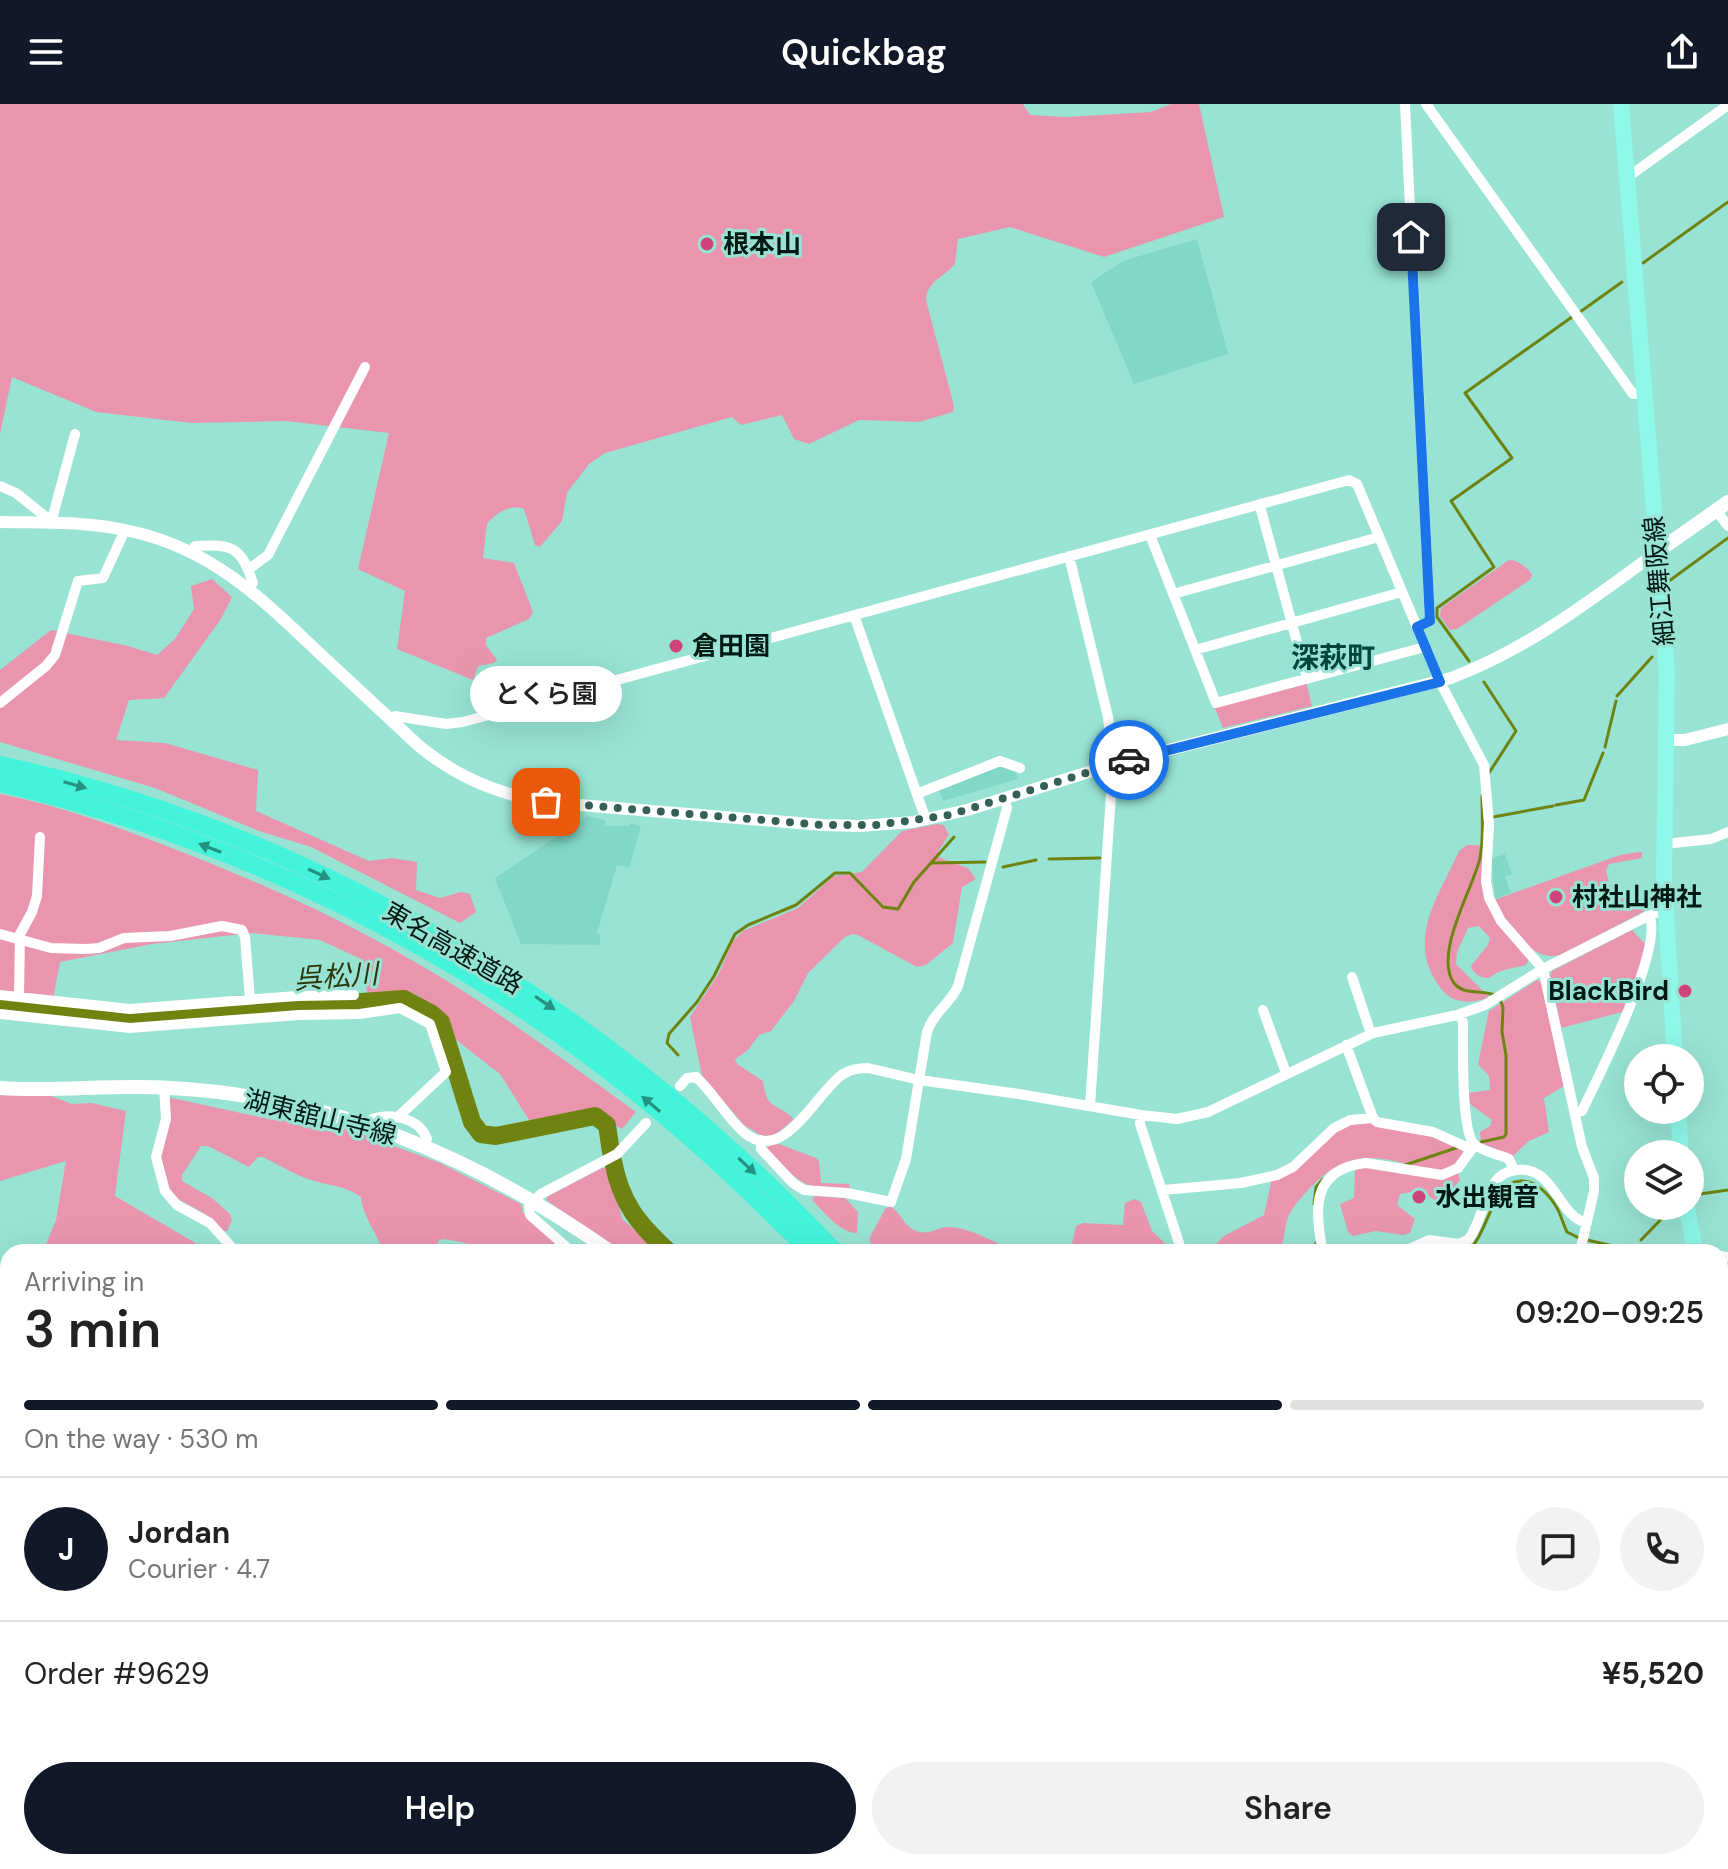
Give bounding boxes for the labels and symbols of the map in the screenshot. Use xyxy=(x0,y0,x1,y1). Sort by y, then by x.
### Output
pin xyxy=(1377,203,1445,271)
place label: 根本山 xyxy=(723,227,801,261)
marker: 根本山 xyxy=(698,235,716,253)
street label: 細江舞阪線 xyxy=(1636,515,1682,647)
place label: 倉田園 xyxy=(692,629,770,663)
marker: 倉田園 xyxy=(667,637,685,655)
district label: 深萩町 xyxy=(1291,639,1375,676)
callout: とくら園 xyxy=(470,666,622,722)
courier xyxy=(1089,720,1169,800)
pin xyxy=(512,768,580,836)
one-way arrow xyxy=(64,779,88,792)
one-way arrow xyxy=(198,841,222,854)
one-way arrow xyxy=(307,867,331,881)
place label: 村社山神社 xyxy=(1572,880,1702,914)
marker: 村社山神社 xyxy=(1547,888,1565,906)
street label: 東名高速道路 xyxy=(377,894,529,1002)
water label: 呉松川 xyxy=(293,955,382,998)
place label: BlackBird xyxy=(1548,974,1669,1008)
marker: BlackBird xyxy=(1676,982,1694,1000)
one-way arrow xyxy=(534,995,555,1010)
street label: 湖東舘山寺線 xyxy=(240,1082,400,1152)
one-way arrow xyxy=(641,1096,661,1113)
one-way arrow xyxy=(738,1156,757,1174)
place label: 水出観音 xyxy=(1435,1180,1539,1214)
marker: 水出観音 xyxy=(1410,1188,1428,1206)

